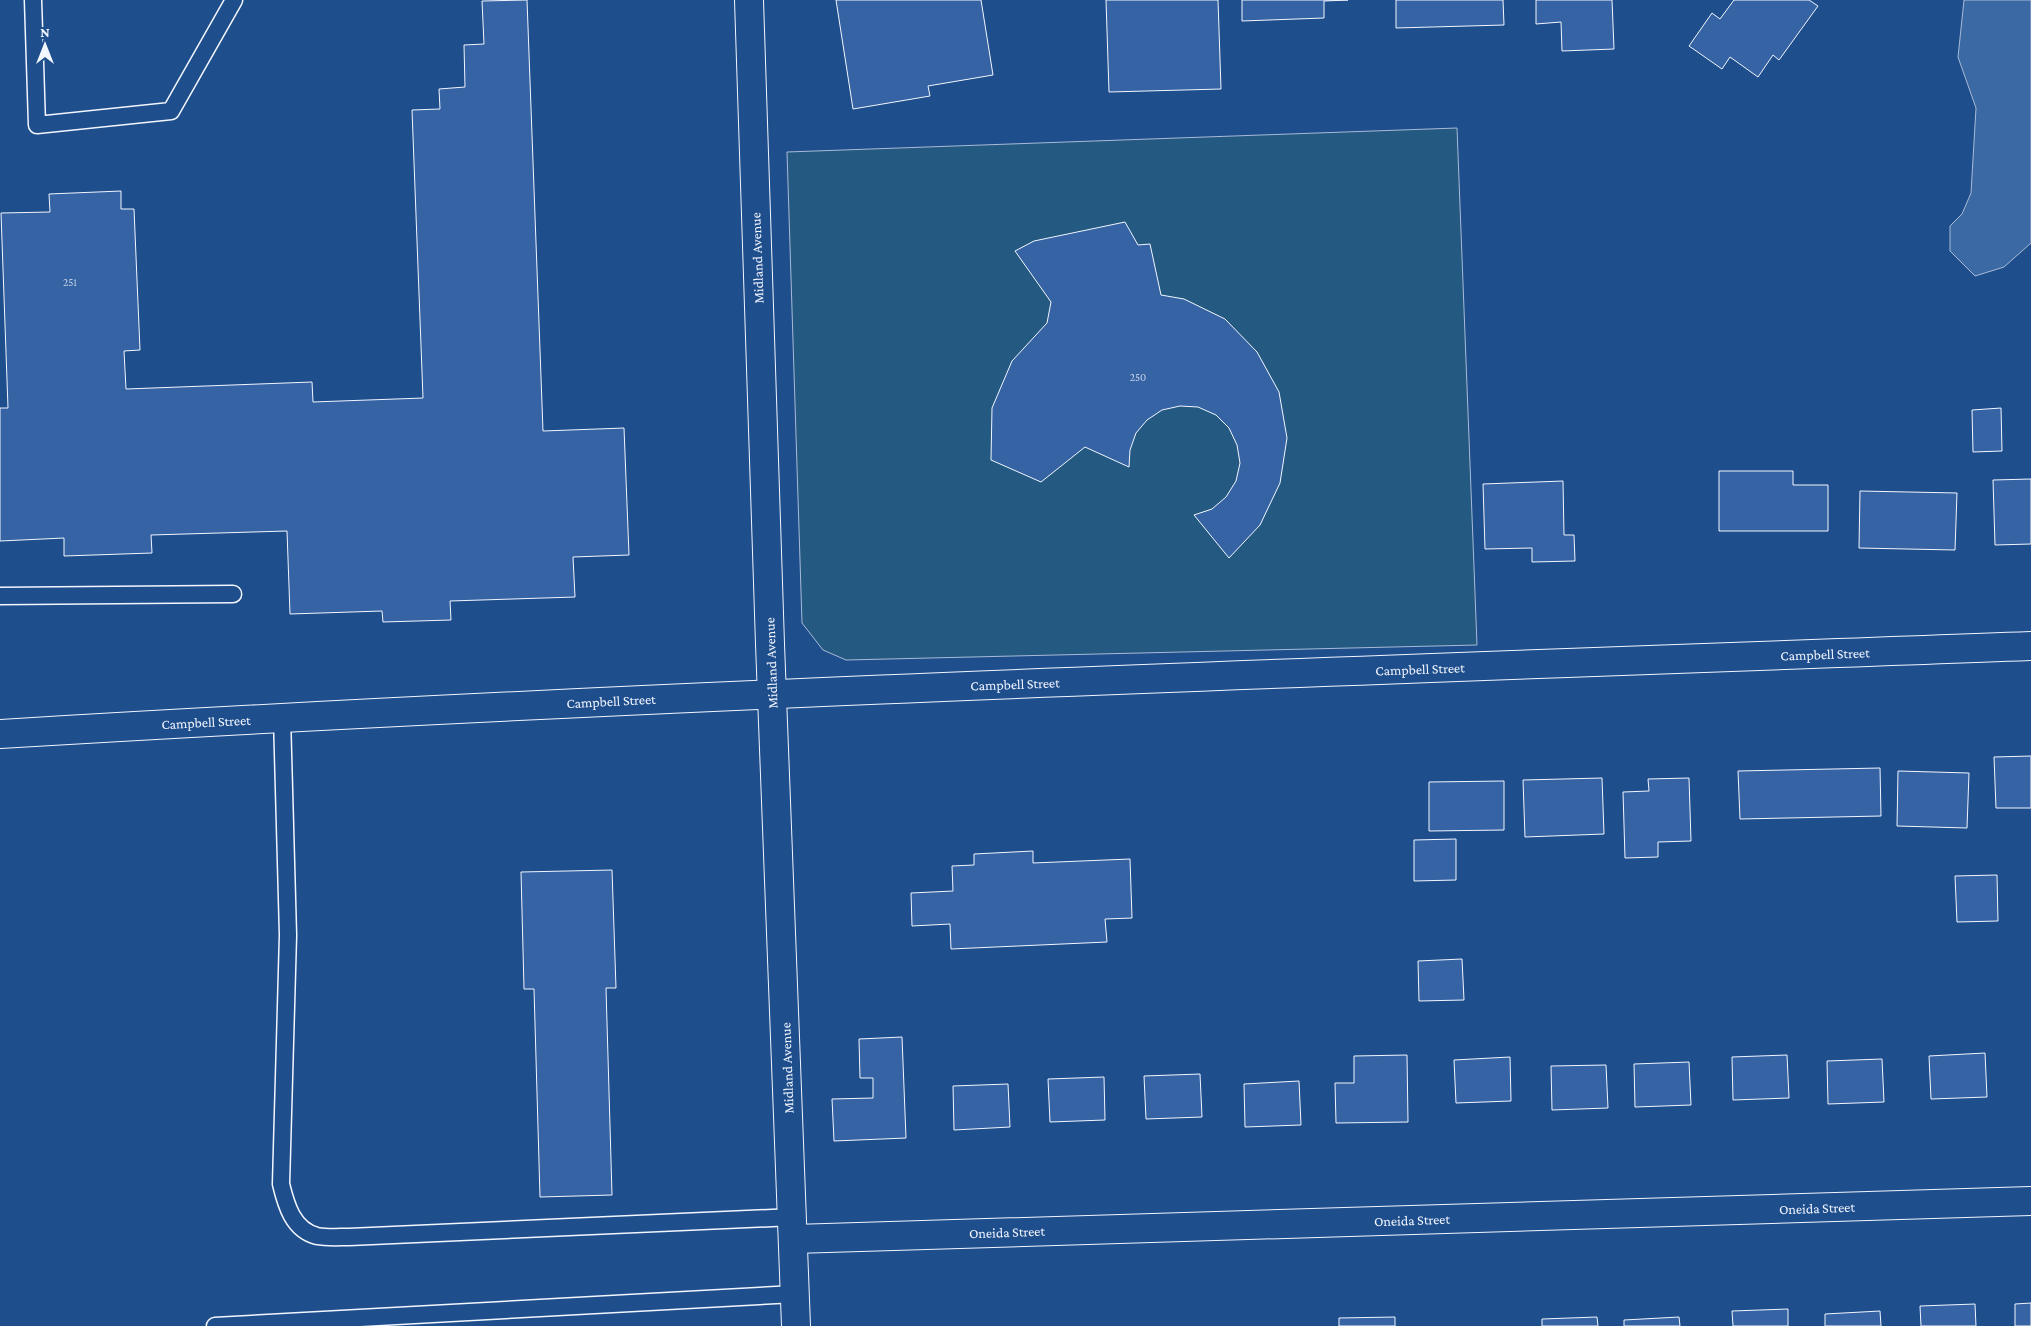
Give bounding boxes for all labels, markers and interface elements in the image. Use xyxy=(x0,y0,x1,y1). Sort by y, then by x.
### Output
north arrow xyxy=(20,20,70,70)
text: N xyxy=(40,24,50,40)
street label: Midland Avenue xyxy=(747,212,767,304)
house number: 251 xyxy=(63,276,77,288)
house number: 250 xyxy=(1130,371,1146,383)
street label: Midland Avenue xyxy=(761,617,781,709)
street label: Campbell Street xyxy=(1780,644,1870,664)
street label: Campbell Street xyxy=(1375,659,1465,679)
street label: Campbell Street xyxy=(970,674,1060,694)
street label: Campbell Street xyxy=(566,691,656,711)
street label: Campbell Street xyxy=(161,712,251,732)
street label: Midland Avenue xyxy=(777,1022,797,1114)
street label: Oneida Street xyxy=(1779,1199,1856,1217)
street label: Oneida Street xyxy=(1374,1211,1451,1229)
street label: Oneida Street xyxy=(969,1223,1046,1241)

